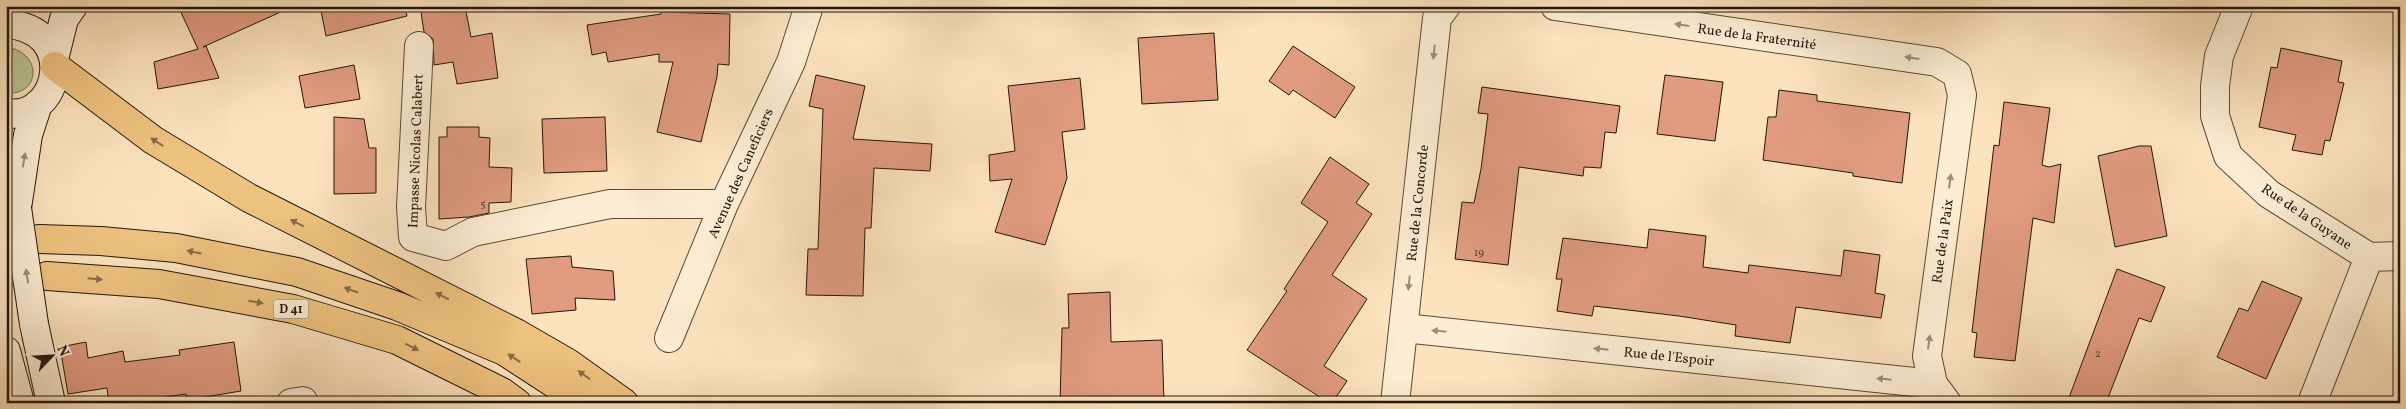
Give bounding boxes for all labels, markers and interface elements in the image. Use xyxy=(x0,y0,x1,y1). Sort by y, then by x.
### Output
one-way arrow xyxy=(1673,20,1689,28)
street label: Rue de la Fraternité xyxy=(1696,20,1818,55)
one-way arrow xyxy=(1430,44,1438,60)
one-way arrow xyxy=(1903,54,1919,62)
street label: Impasse Nicolas Calabert xyxy=(404,74,429,228)
street label: Avenue des Caneficiers xyxy=(704,105,779,242)
one-way arrow xyxy=(150,137,163,146)
street label: Rue de la Concorde xyxy=(1403,143,1434,262)
one-way arrow xyxy=(20,152,28,168)
one-way arrow xyxy=(1946,172,1954,188)
street label: Rue de la Guyane xyxy=(2257,180,2355,255)
house number: 5 xyxy=(480,197,486,212)
street label: Rue de la Paix xyxy=(1928,198,1959,285)
one-way arrow xyxy=(290,219,305,227)
house number: 19 xyxy=(1474,246,1484,261)
one-way arrow xyxy=(186,248,201,256)
one-way arrow xyxy=(23,267,31,283)
one-way arrow xyxy=(1405,275,1413,291)
one-way arrow xyxy=(87,276,103,284)
one-way arrow xyxy=(344,286,359,294)
one-way arrow xyxy=(435,292,450,300)
one-way arrow xyxy=(248,299,264,307)
road number: D 41 xyxy=(274,300,308,318)
one-way arrow xyxy=(1431,327,1447,335)
north arrow xyxy=(28,332,78,382)
one-way arrow xyxy=(1925,334,1933,350)
text: N xyxy=(52,343,73,360)
one-way arrow xyxy=(404,343,419,351)
street label: Rue de l'Espoir xyxy=(1623,343,1715,372)
one-way arrow xyxy=(1593,344,1609,352)
house number: 2 xyxy=(2095,347,2101,362)
one-way arrow xyxy=(507,353,520,362)
one-way arrow xyxy=(578,370,591,380)
one-way arrow xyxy=(1876,375,1892,383)

